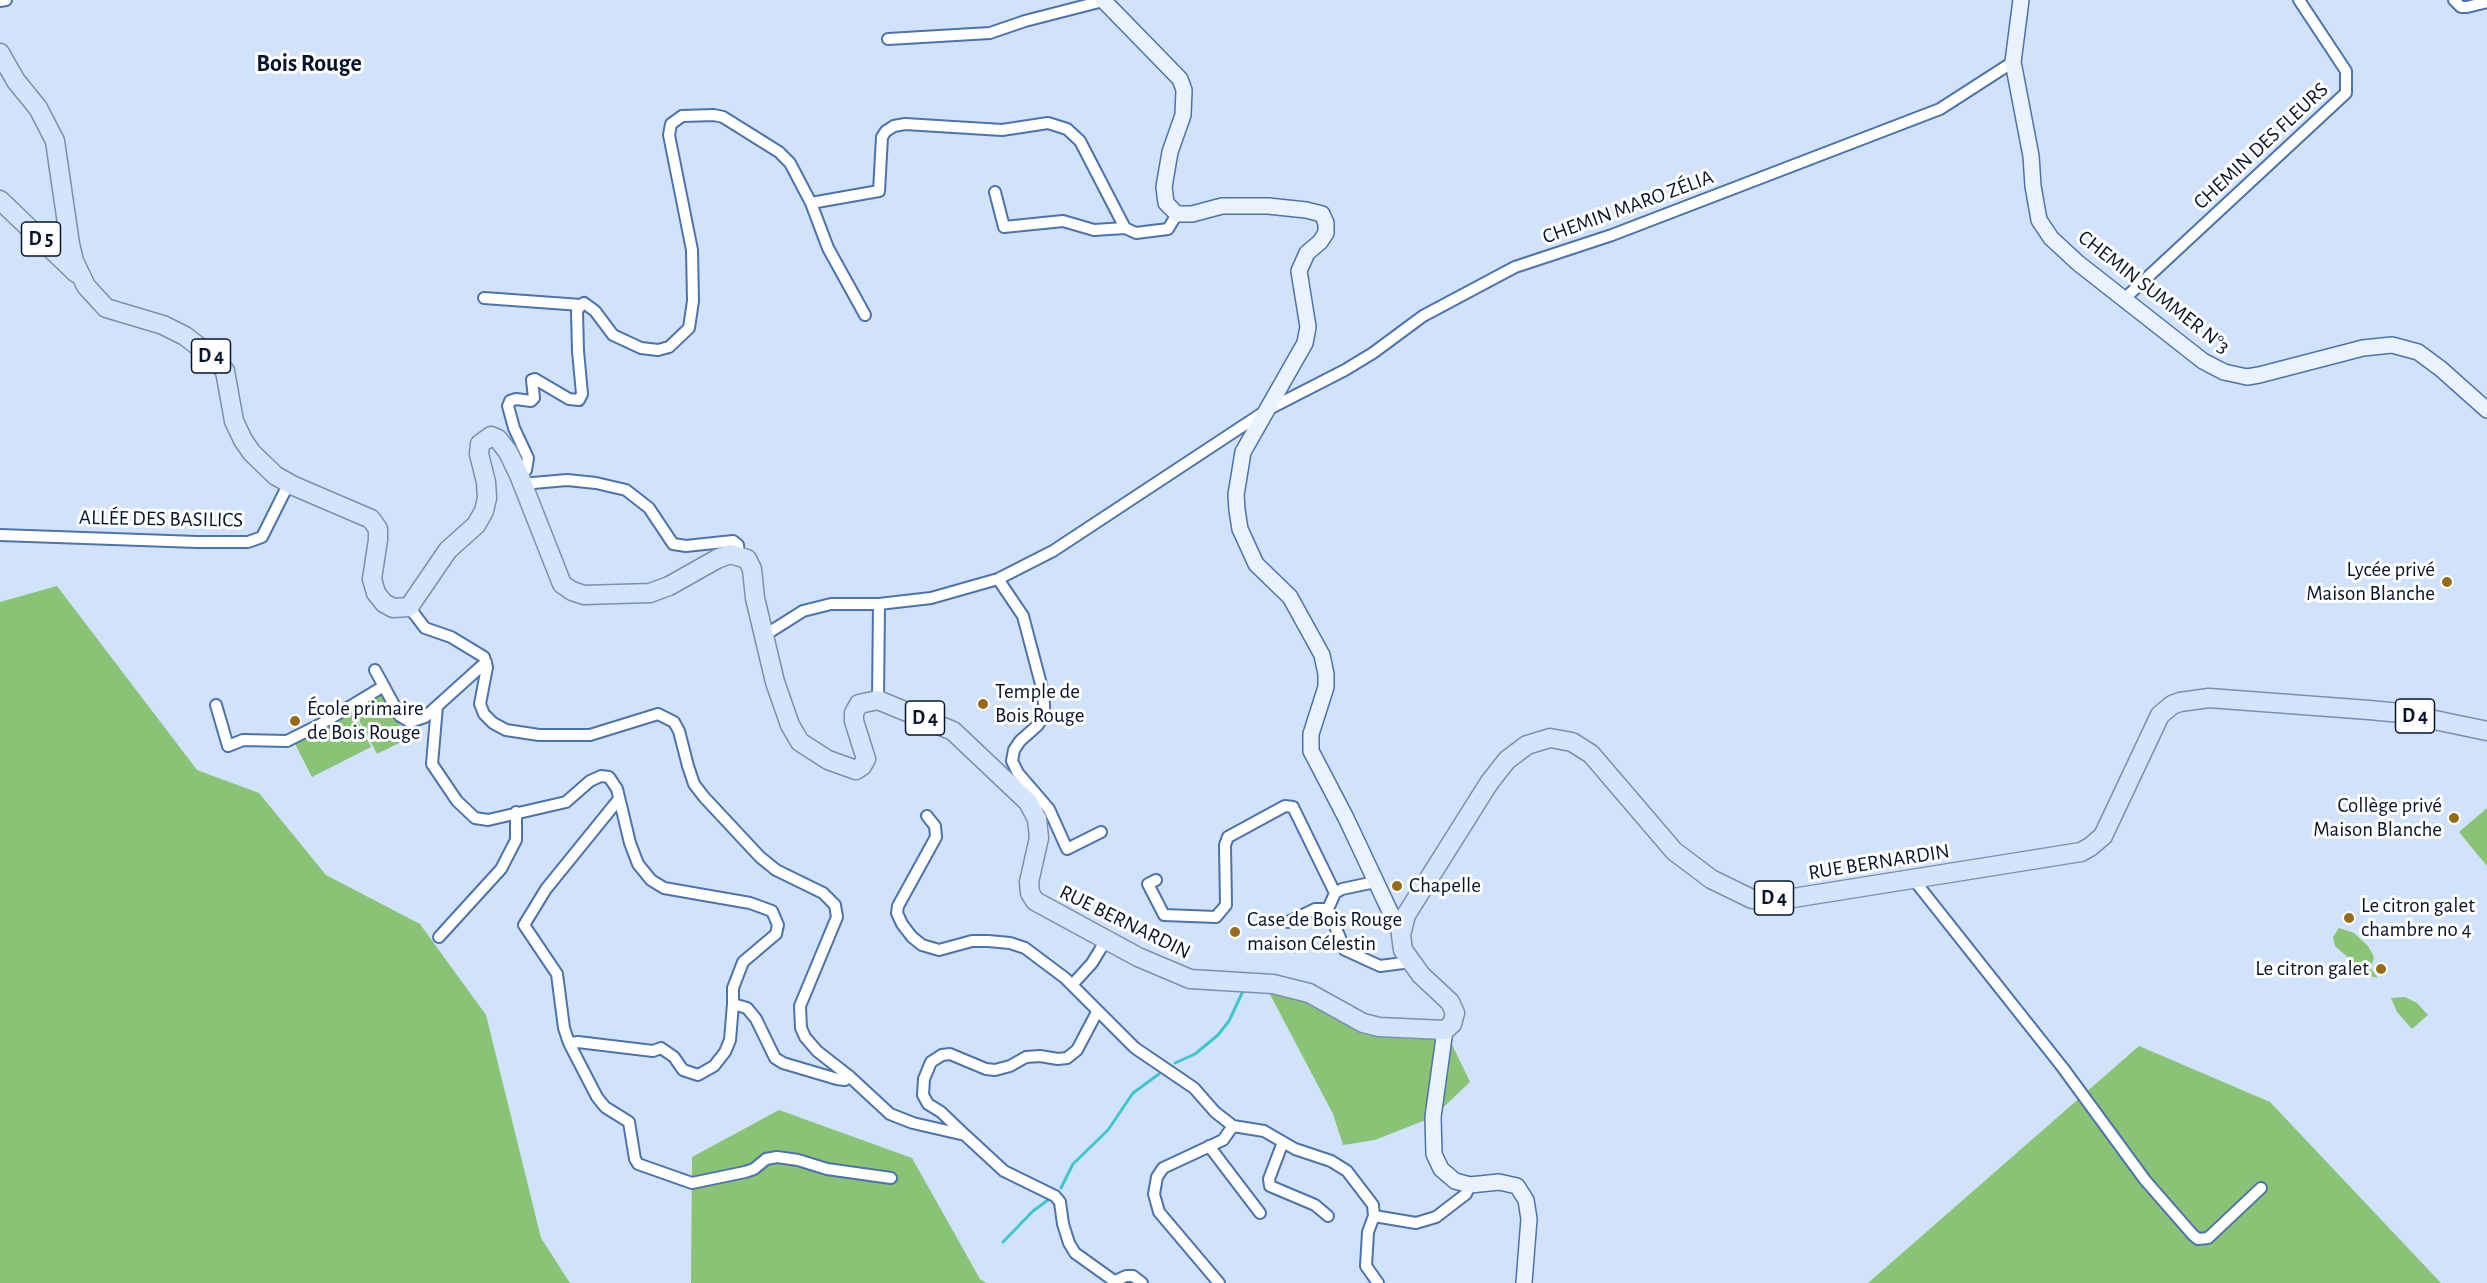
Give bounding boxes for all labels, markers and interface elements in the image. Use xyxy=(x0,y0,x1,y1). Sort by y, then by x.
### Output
district label: Bois Rouge xyxy=(256,50,362,78)
street label: CHEMIN DES FLEURS xyxy=(2188,77,2334,215)
street label: CHEMIN MARO ZÉLIA xyxy=(1539,164,1717,250)
road number: D 5 xyxy=(22,222,60,256)
street label: CHEMIN SUMMER N°3 xyxy=(2073,225,2235,359)
road number: D 4 xyxy=(192,339,230,373)
street label: ALLÉE DES BASILICS xyxy=(79,505,243,533)
place label: Lycée privé Maison Blanche xyxy=(2306,557,2435,607)
marker: Lycée privé Maison Blanche xyxy=(2440,575,2454,589)
place label: Temple de Bois Rouge xyxy=(995,679,1085,729)
place label: École primaire de Bois Rouge xyxy=(307,696,424,746)
marker: Temple de Bois Rouge xyxy=(976,697,990,711)
road number: D 4 xyxy=(2396,699,2434,733)
road number: D 4 xyxy=(906,701,944,735)
marker: École primaire de Bois Rouge xyxy=(288,714,302,728)
place label: Collège privé Maison Blanche xyxy=(2313,793,2442,843)
marker: Collège privé Maison Blanche xyxy=(2447,811,2461,825)
street label: RUE BERNARDIN xyxy=(1807,838,1951,886)
place label: Chapelle xyxy=(1409,873,1481,899)
street label: RUE BERNARDIN xyxy=(1055,879,1195,965)
marker: Chapelle xyxy=(1390,879,1404,893)
road number: D 4 xyxy=(1754,881,1794,915)
place label: Le citron galet chambre no 4 xyxy=(2361,893,2475,943)
place label: Case de Bois Rouge maison Célestin xyxy=(1247,907,1402,957)
marker: Le citron galet chambre no 4 xyxy=(2342,911,2356,925)
marker: Case de Bois Rouge maison Célestin xyxy=(1228,925,1242,939)
place label: Le citron galet xyxy=(2255,956,2369,982)
marker: Le citron galet xyxy=(2374,962,2388,976)

